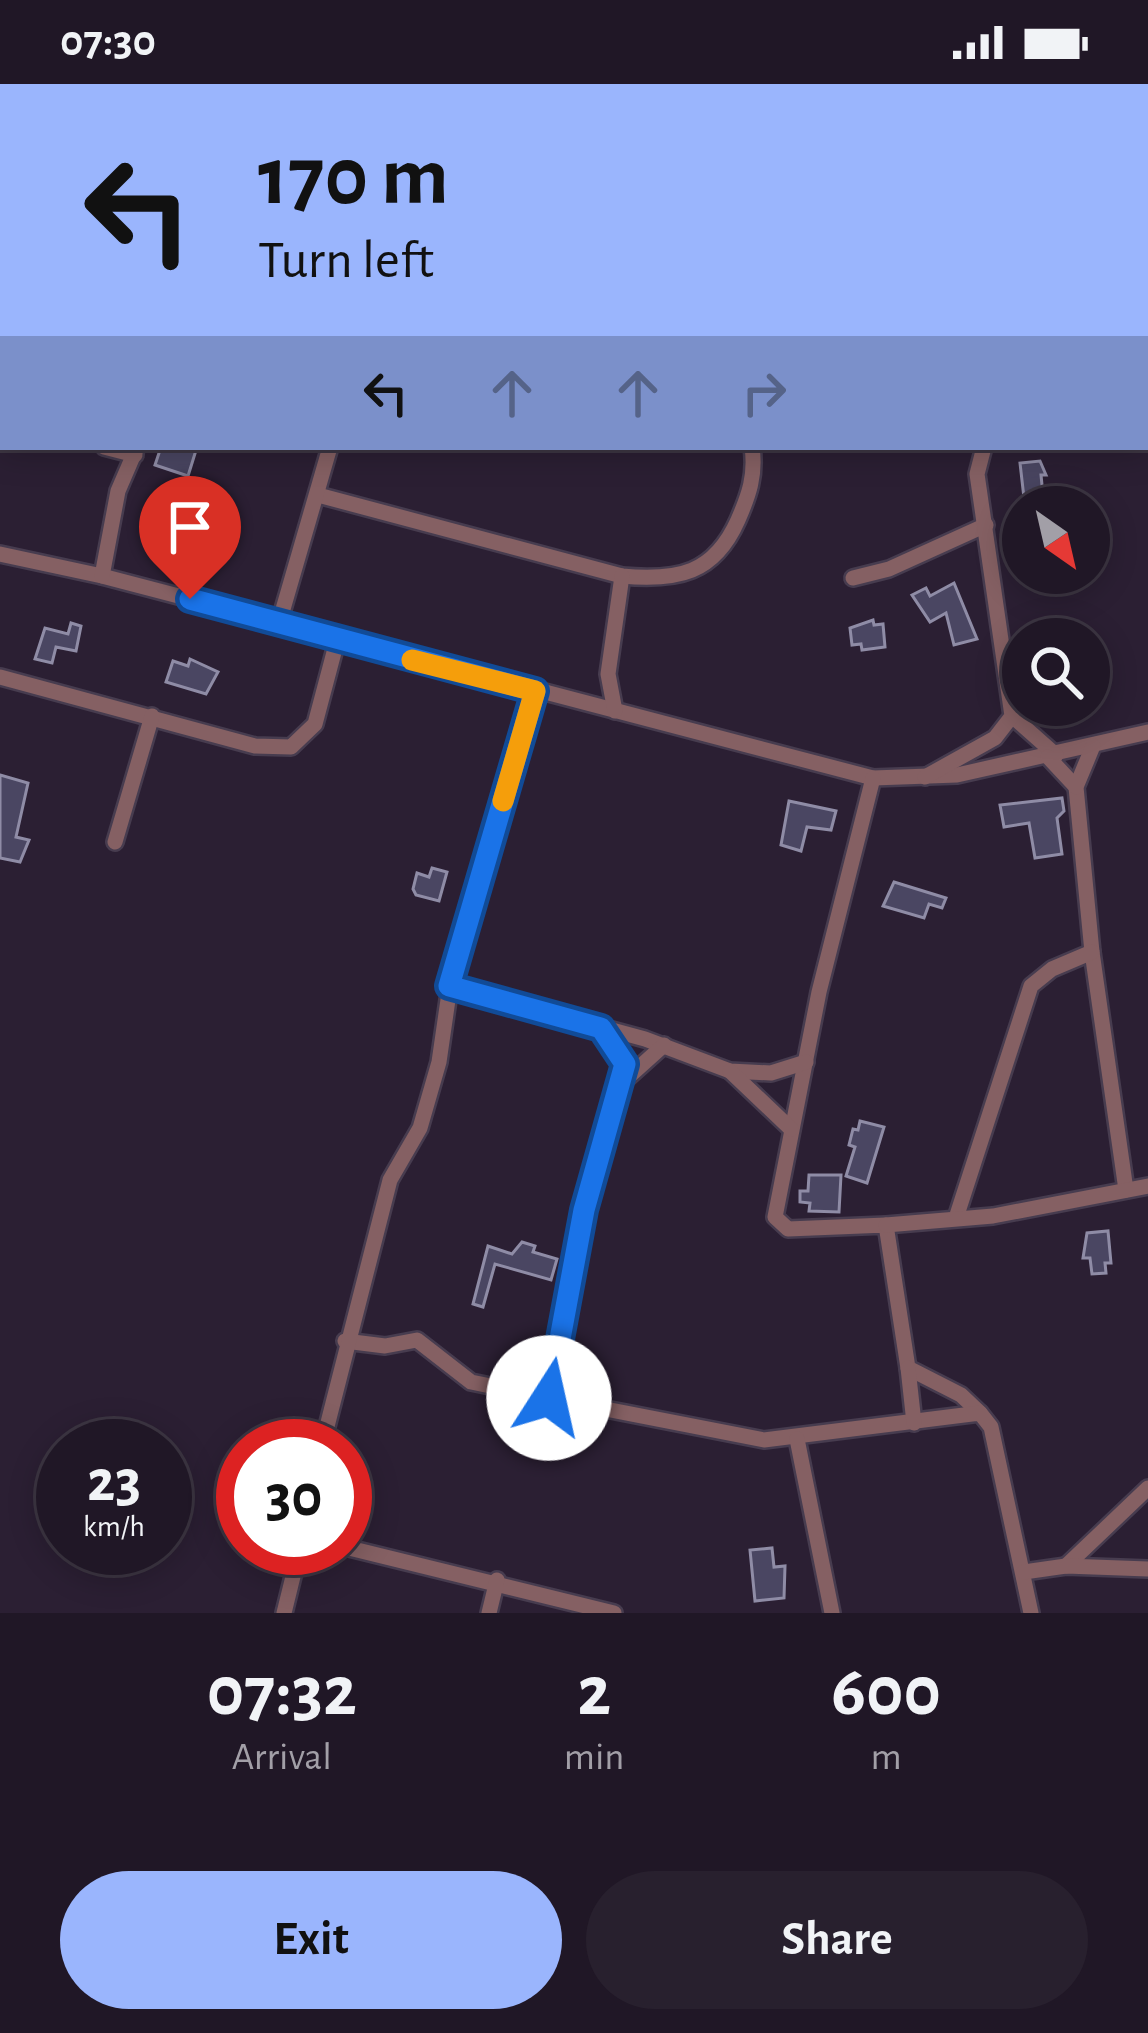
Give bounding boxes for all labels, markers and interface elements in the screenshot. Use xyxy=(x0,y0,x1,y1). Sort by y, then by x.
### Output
text: 07:30 xyxy=(60,19,156,64)
icon: left xyxy=(60,132,216,288)
text: 170 m xyxy=(258,136,449,220)
text: Turn left xyxy=(258,234,434,288)
icon: left xyxy=(353,360,419,426)
icon: ahead xyxy=(479,360,545,426)
icon: ahead xyxy=(605,360,671,426)
icon: right xyxy=(731,360,797,426)
pin xyxy=(139,476,241,599)
north arrow xyxy=(1002,486,1110,594)
map controls xyxy=(1002,486,1110,726)
icon: arrive xyxy=(157,494,223,560)
button: search xyxy=(1002,618,1110,726)
position arrow xyxy=(486,1335,612,1461)
speed limit sign: 30 xyxy=(216,1419,372,1575)
text: 23 xyxy=(87,1452,141,1512)
text: km/h xyxy=(83,1512,145,1542)
text: 07:32 xyxy=(207,1656,357,1728)
text: 2 xyxy=(577,1656,611,1728)
text: 600 xyxy=(831,1656,941,1728)
text: Arrival xyxy=(232,1738,332,1777)
text: min xyxy=(564,1738,624,1777)
text: m xyxy=(871,1738,902,1777)
button: Exit xyxy=(60,1871,562,2009)
button: Share xyxy=(586,1871,1088,2009)

